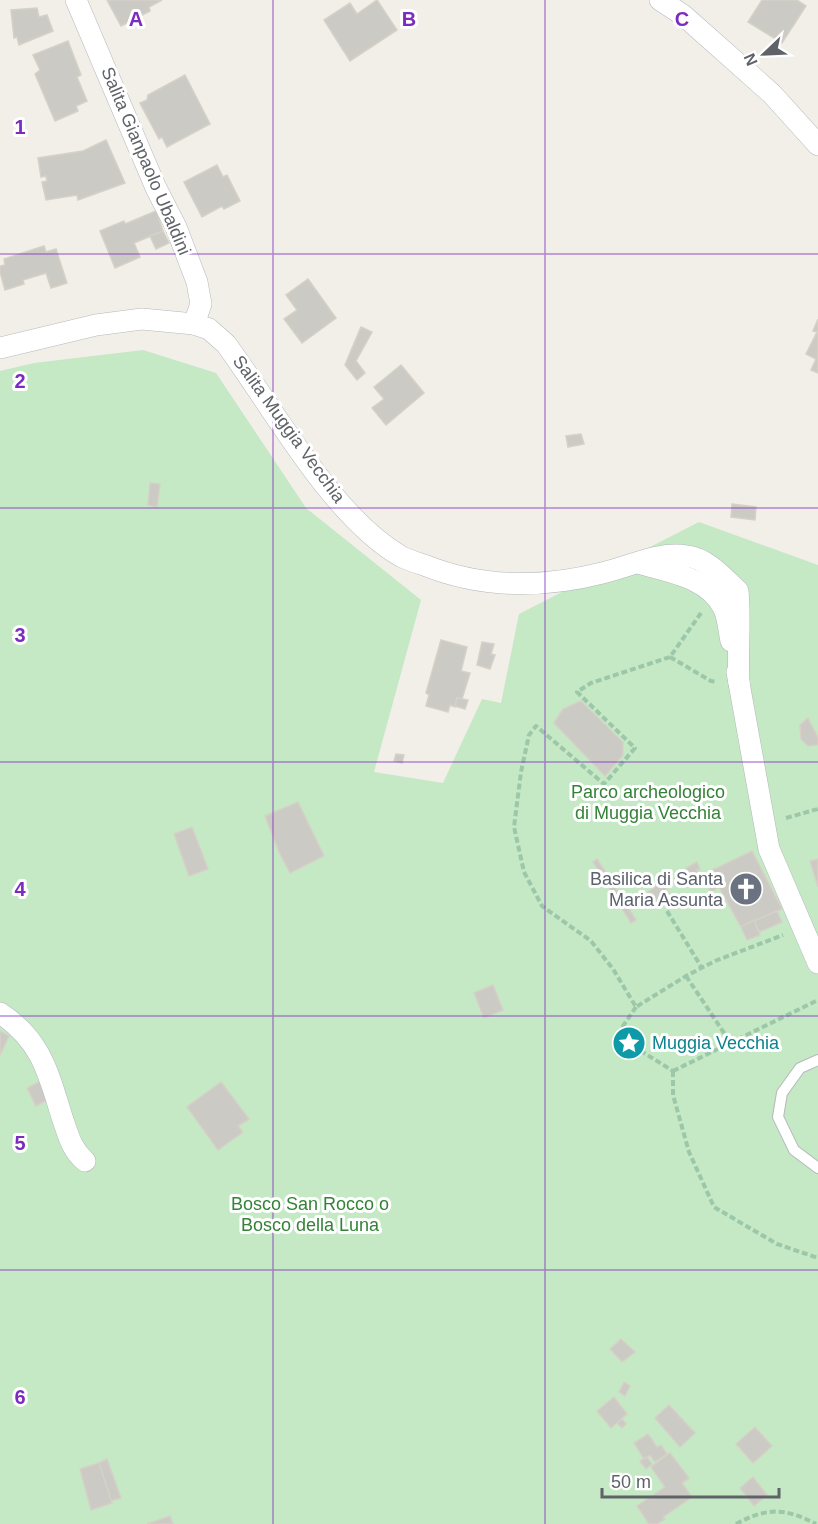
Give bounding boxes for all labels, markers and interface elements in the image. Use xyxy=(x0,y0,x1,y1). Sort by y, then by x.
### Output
text: A xyxy=(129,8,143,30)
text: B xyxy=(402,8,416,30)
text: C xyxy=(675,8,689,30)
north arrow xyxy=(734,24,794,84)
text: N xyxy=(741,51,761,68)
street label: Salita Gianpaolo Ubaldini xyxy=(97,64,195,258)
text: 1 xyxy=(14,116,26,138)
street label: Salita Muggia Vecchia xyxy=(229,351,350,507)
text: 2 xyxy=(14,370,26,392)
text: 3 xyxy=(14,624,26,646)
park label: Parco archeologico di Muggia Vecchia xyxy=(571,782,725,823)
place label: Basilica di Santa Maria Assunta xyxy=(590,869,724,910)
church icon: Basilica di Santa Maria Assunta xyxy=(728,871,764,907)
text: 4 xyxy=(14,878,26,900)
place icon: Muggia Vecchia xyxy=(611,1025,647,1061)
place label: Muggia Vecchia xyxy=(652,1033,780,1053)
text: 5 xyxy=(14,1132,26,1154)
park label: Bosco San Rocco o Bosco della Luna xyxy=(231,1194,389,1235)
text: 6 xyxy=(14,1386,26,1408)
scale bar xyxy=(602,1461,779,1499)
text: 50 m xyxy=(611,1472,651,1492)

